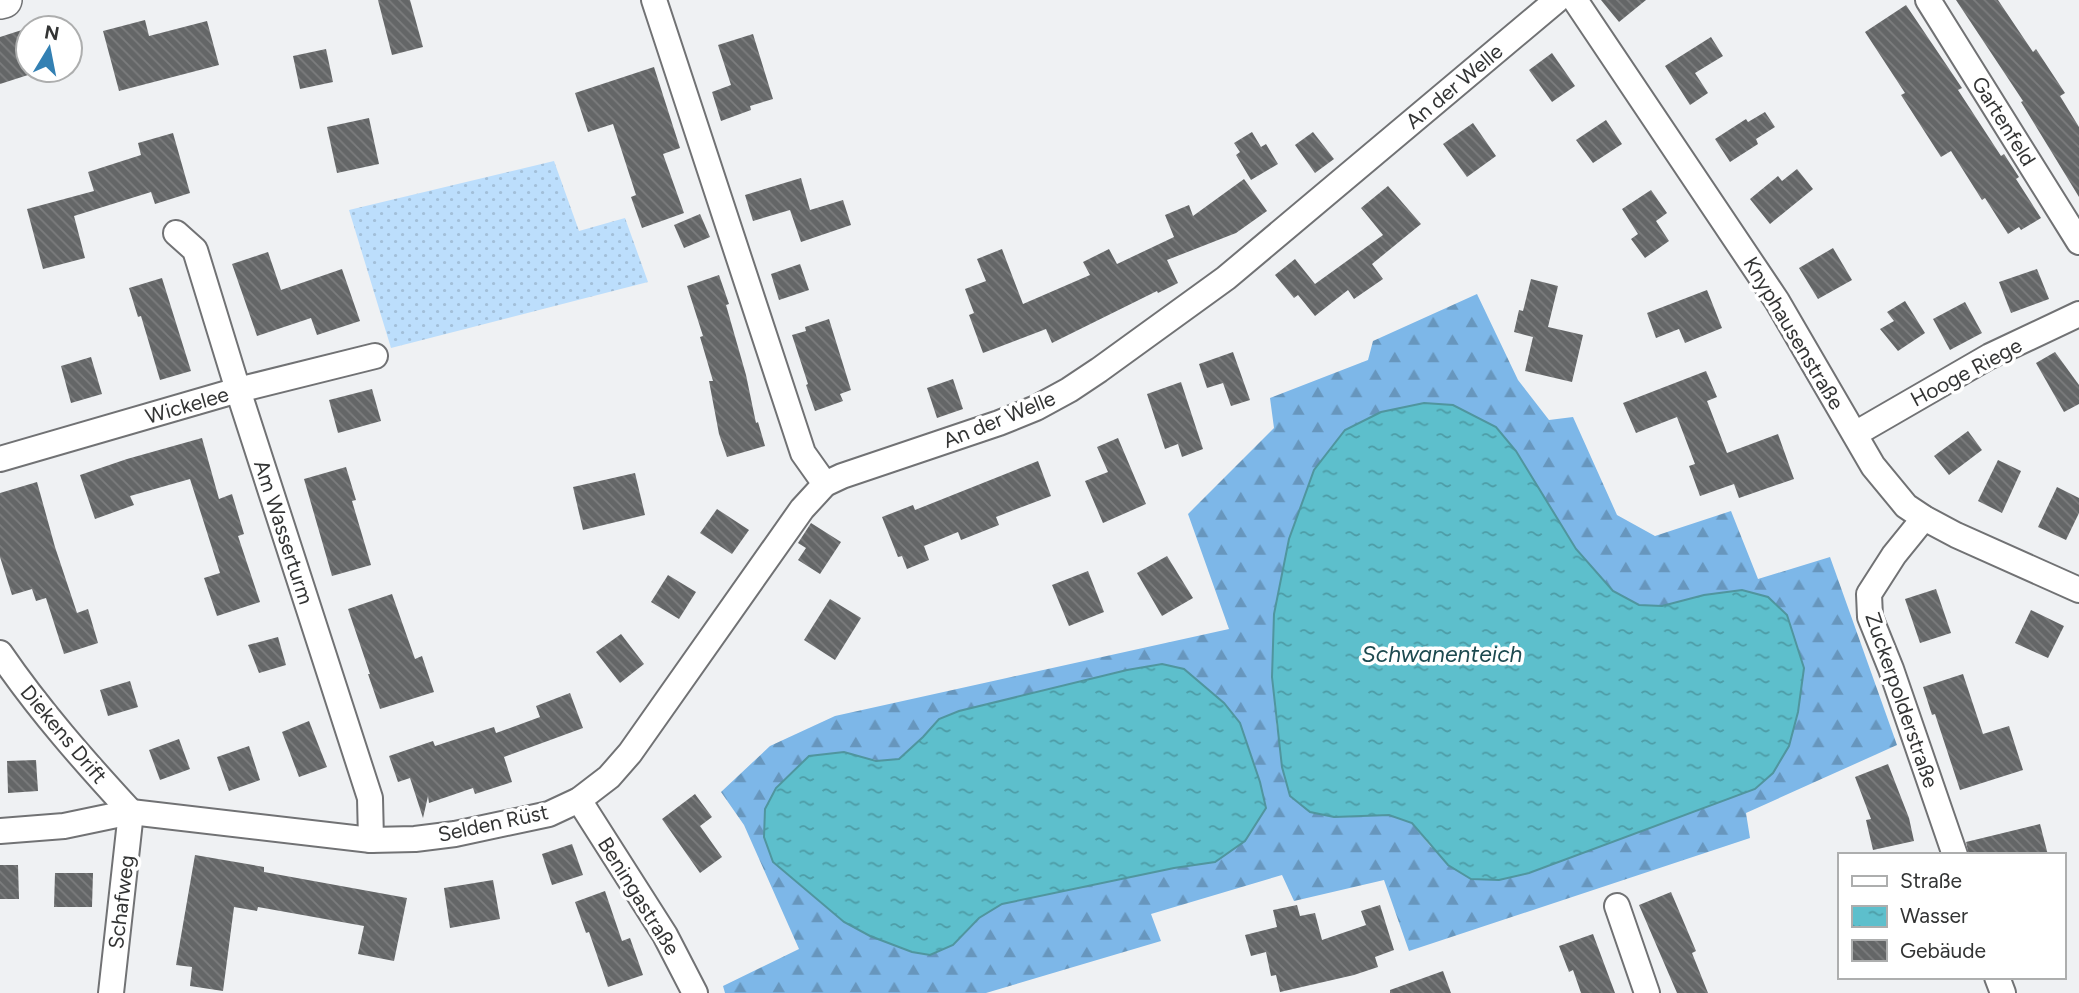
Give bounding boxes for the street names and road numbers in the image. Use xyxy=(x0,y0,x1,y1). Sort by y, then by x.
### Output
street label: An der Welle xyxy=(1401,38,1507,134)
street label: Gartenfeld xyxy=(1967,72,2041,170)
street label: Knyphausenstraße xyxy=(1739,252,1849,414)
street label: Hooge Riege xyxy=(1906,332,2026,412)
street label: Wickelee xyxy=(143,381,231,429)
street label: An der Welle xyxy=(939,385,1059,453)
street label: Am Wasserturm xyxy=(249,457,319,607)
street label: Zuckerpolderstraße xyxy=(1860,609,1944,791)
street label: Diekens Drift xyxy=(16,680,113,788)
street label: Selden Rüst xyxy=(436,799,551,847)
street label: Beningastraße xyxy=(593,832,685,960)
street label: Schafweg xyxy=(103,854,139,950)

